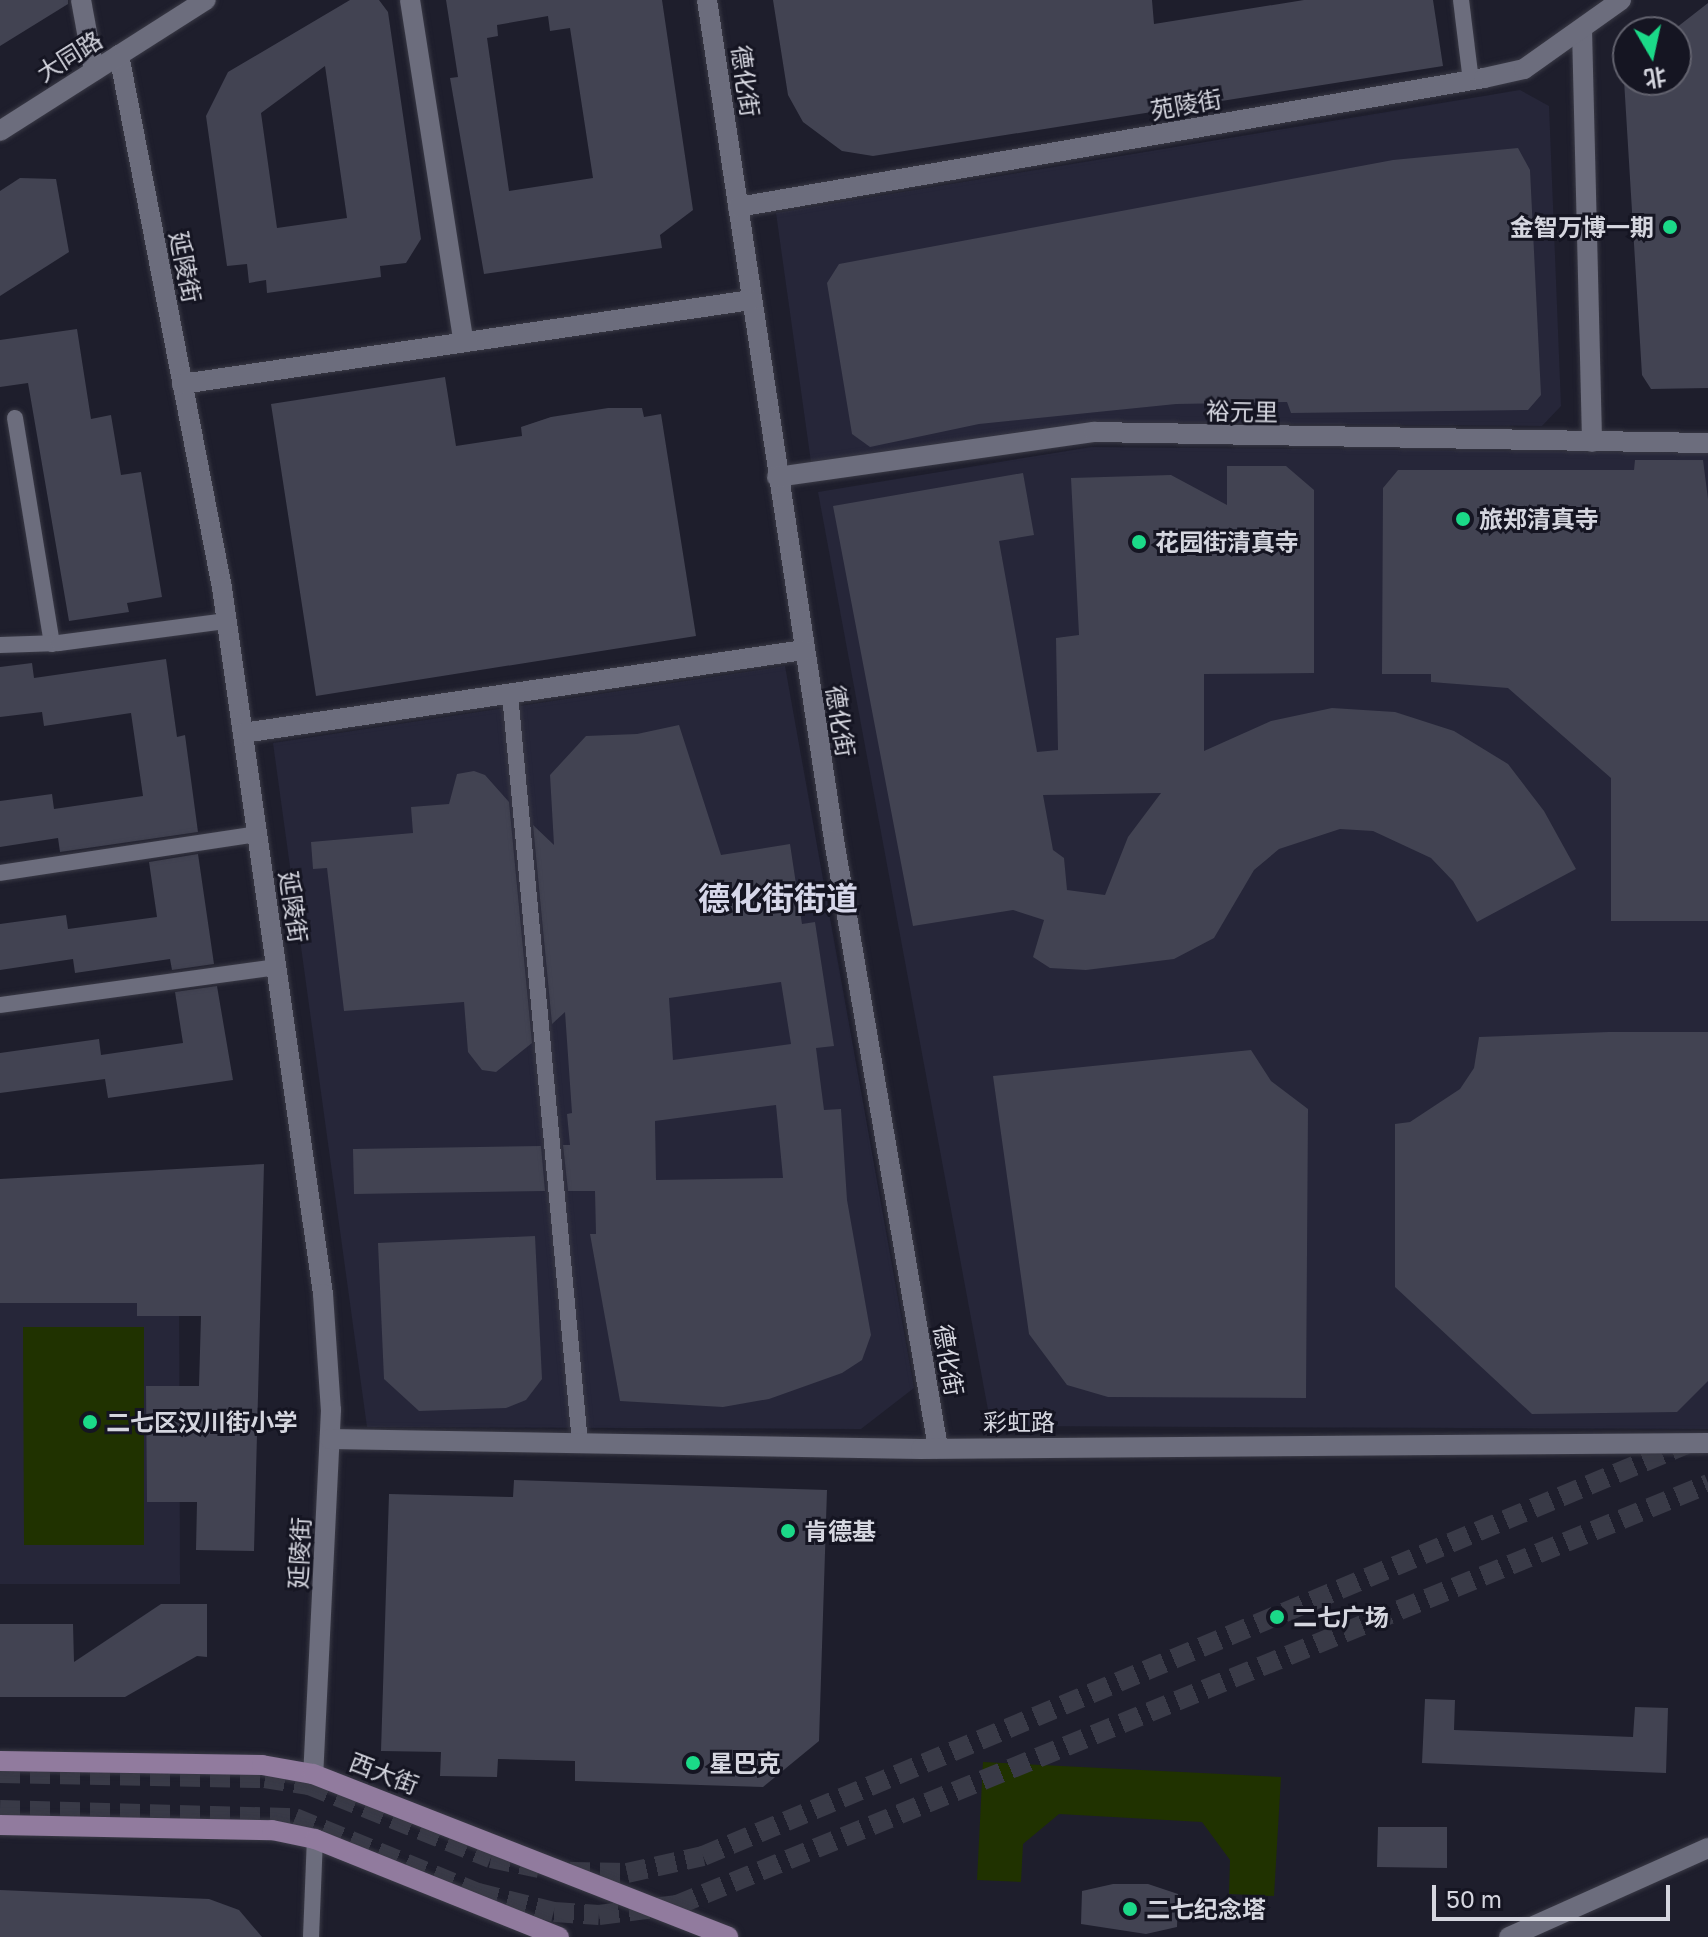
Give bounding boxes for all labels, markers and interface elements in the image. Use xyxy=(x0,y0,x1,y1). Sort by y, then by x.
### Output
north arrow xyxy=(1612,16,1692,96)
street label: 大同路 xyxy=(31,25,107,87)
street label: 德化街 xyxy=(727,43,765,119)
text: 北 xyxy=(1643,63,1669,93)
street label: 苑陵街 xyxy=(1148,84,1224,124)
place label: 金智万博一期 xyxy=(1510,213,1654,241)
marker: 金智万博一期 xyxy=(1661,218,1679,236)
street label: 延陵街 xyxy=(165,229,207,305)
street label: 裕元里 xyxy=(1206,396,1278,426)
place label: 旅郑清真寺 xyxy=(1479,505,1599,533)
marker: 旅郑清真寺 xyxy=(1454,510,1472,528)
place label: 花园街清真寺 xyxy=(1155,528,1299,556)
marker: 花园街清真寺 xyxy=(1130,533,1148,551)
street label: 德化街 xyxy=(821,683,861,759)
street label: 延陵街 xyxy=(275,869,313,945)
district label: 德化街街道 xyxy=(698,879,858,917)
street label: 德化街 xyxy=(929,1322,969,1398)
place label: 二七区汉川街小学 xyxy=(106,1408,298,1436)
street label: 彩虹路 xyxy=(983,1408,1055,1436)
marker: 二七区汉川街小学 xyxy=(81,1413,99,1431)
street label: 延陵街 xyxy=(283,1516,315,1590)
place label: 肯德基 xyxy=(804,1517,876,1545)
marker: 肯德基 xyxy=(779,1522,797,1540)
place label: 二七广场 xyxy=(1293,1603,1389,1631)
marker: 二七广场 xyxy=(1268,1608,1286,1626)
street label: 西大街 xyxy=(345,1747,423,1799)
place label: 星巴克 xyxy=(709,1749,781,1777)
marker: 星巴克 xyxy=(684,1754,702,1772)
scale bar xyxy=(1436,1869,1674,1919)
text: 50 m xyxy=(1446,1884,1502,1913)
place label: 二七纪念塔 xyxy=(1146,1895,1266,1923)
marker: 二七纪念塔 xyxy=(1121,1900,1139,1918)

